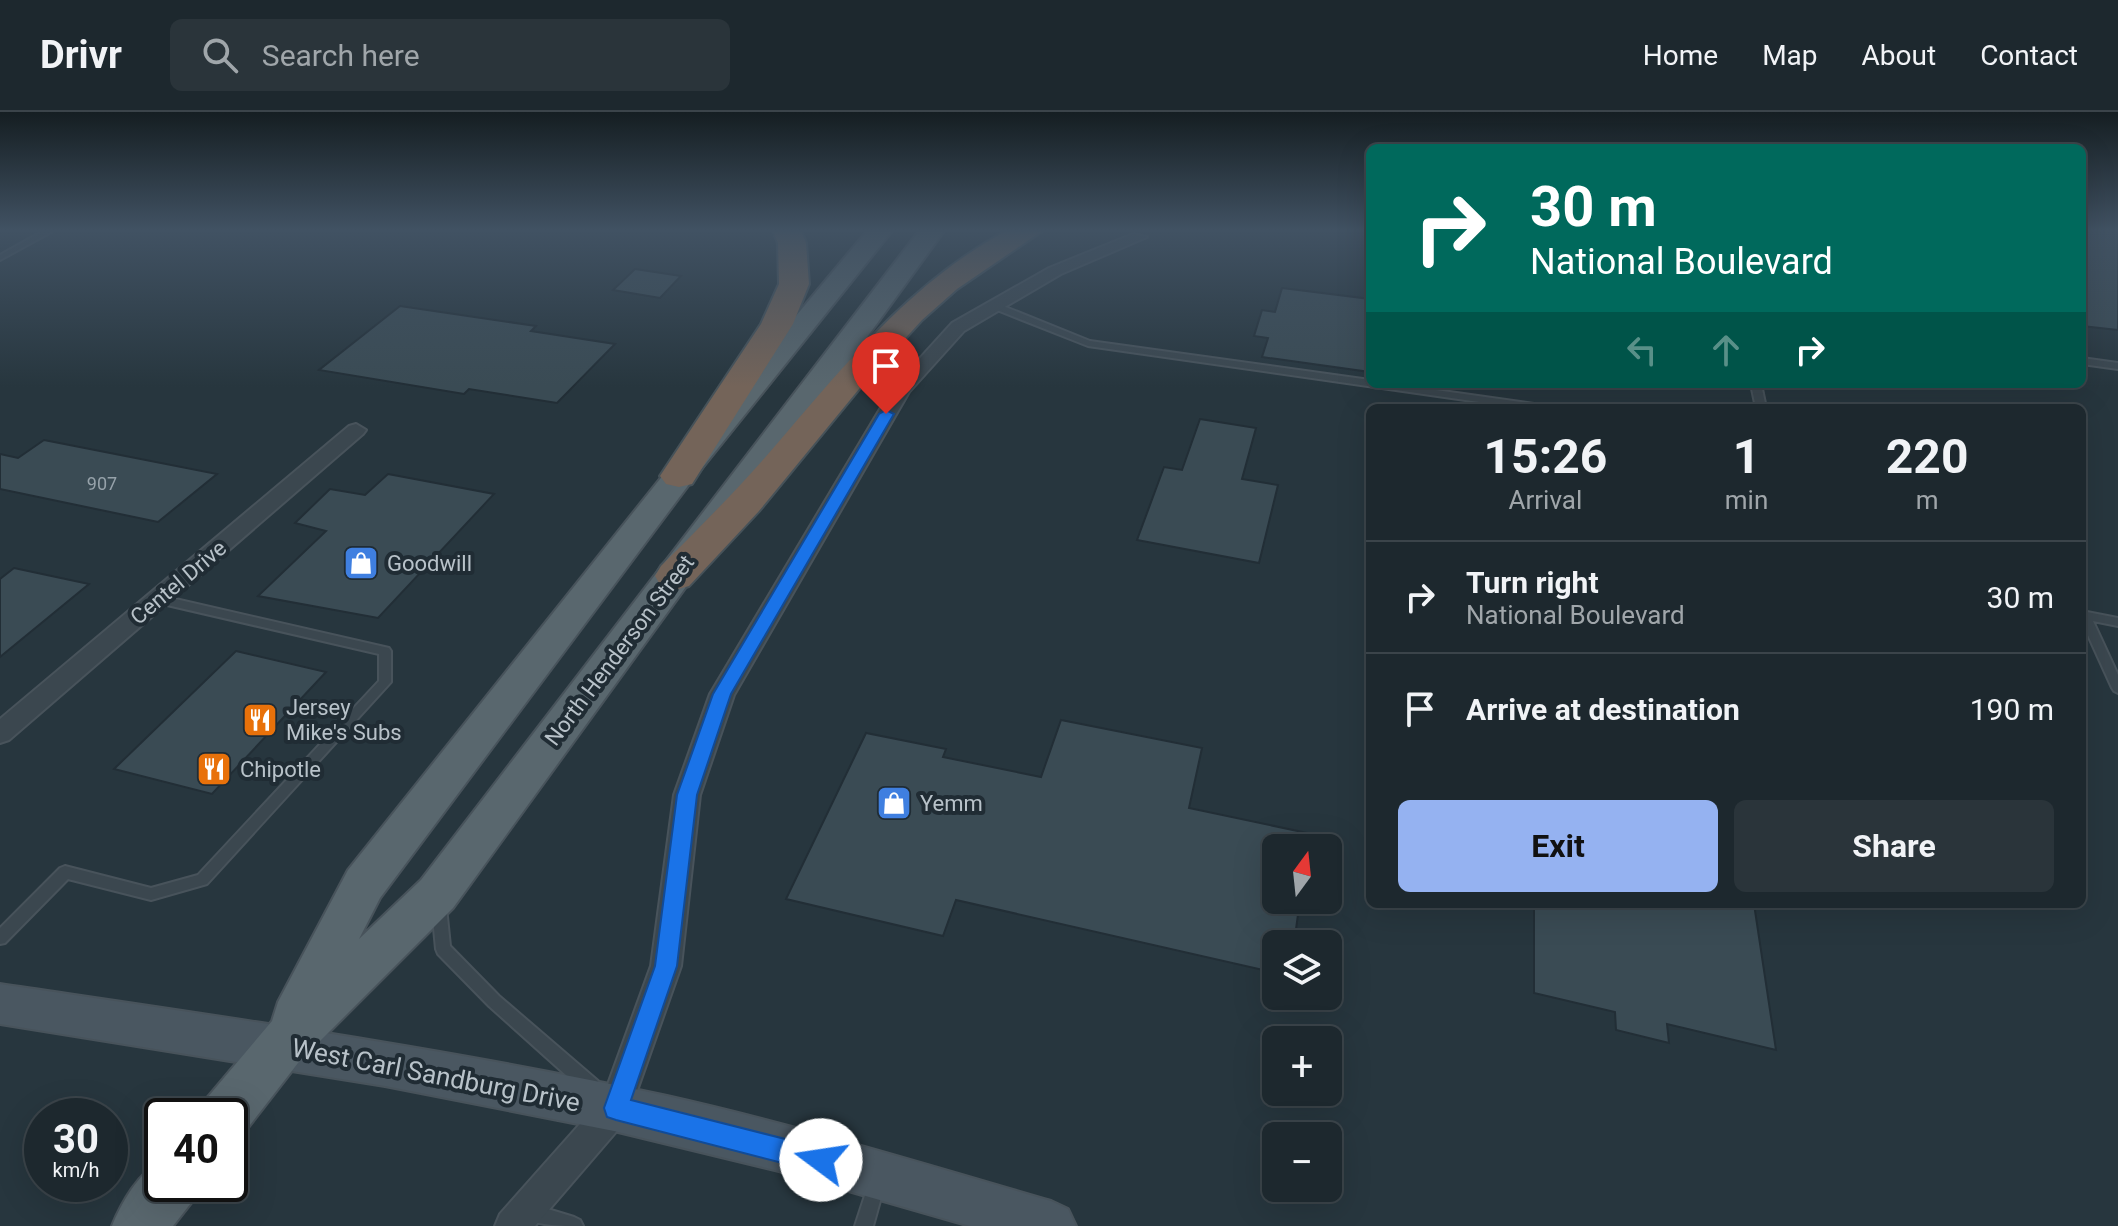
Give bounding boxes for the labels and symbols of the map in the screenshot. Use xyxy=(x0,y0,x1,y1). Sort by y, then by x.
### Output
pin xyxy=(852,332,920,414)
house number: 907 xyxy=(87,473,117,494)
street label: Centel Drive xyxy=(125,535,231,630)
shop icon: Goodwill xyxy=(342,544,380,582)
street label: North Henderson Street xyxy=(540,550,699,750)
place label: Goodwill xyxy=(387,551,472,576)
place label: Jersey Mike's Subs xyxy=(286,695,402,745)
restaurant icon: Jersey Mike's Subs xyxy=(241,701,279,739)
restaurant icon: Chipotle xyxy=(195,750,233,788)
place label: Chipotle xyxy=(240,757,321,782)
shop icon: Yemm xyxy=(875,784,913,822)
place label: Yemm xyxy=(920,791,983,816)
north arrow xyxy=(1262,834,1342,914)
street label: West Carl Sandburg Drive xyxy=(289,1032,583,1118)
speed limit sign: 40 xyxy=(144,1098,248,1202)
position arrow xyxy=(779,1118,863,1202)

